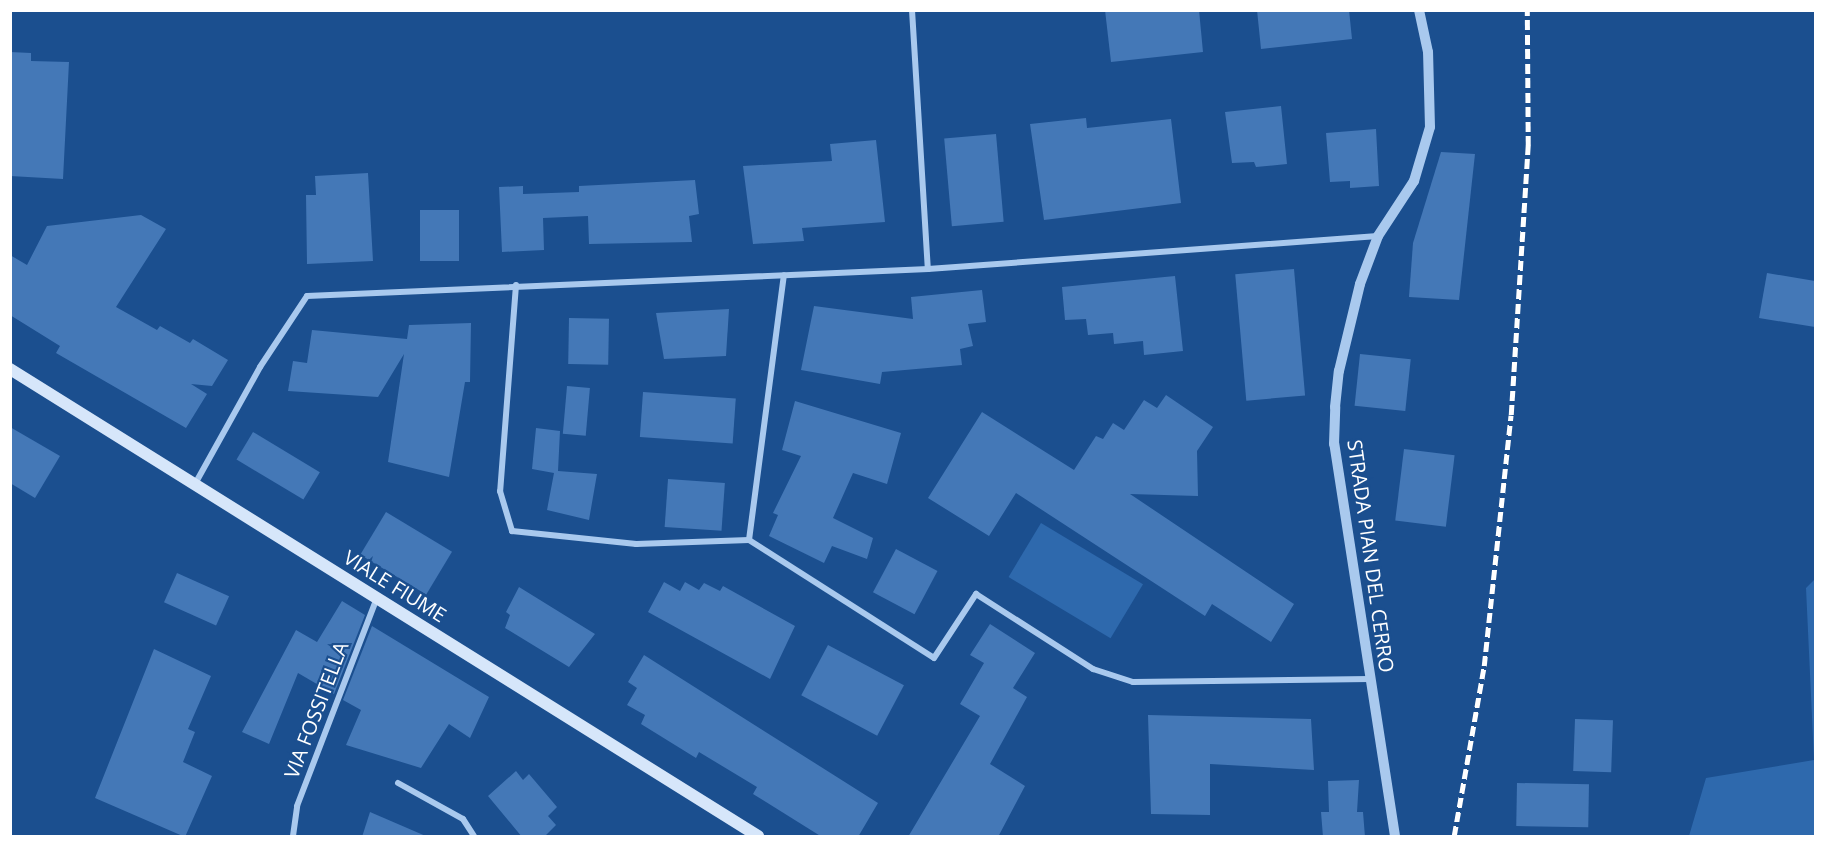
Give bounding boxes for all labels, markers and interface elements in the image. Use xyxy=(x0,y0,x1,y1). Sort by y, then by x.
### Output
street label: STRADA PIAN DEL CERRO xyxy=(1343,438,1399,674)
street label: VIALE FIUME xyxy=(339,545,451,627)
street label: VIA FOSSITELLA xyxy=(279,638,353,782)

